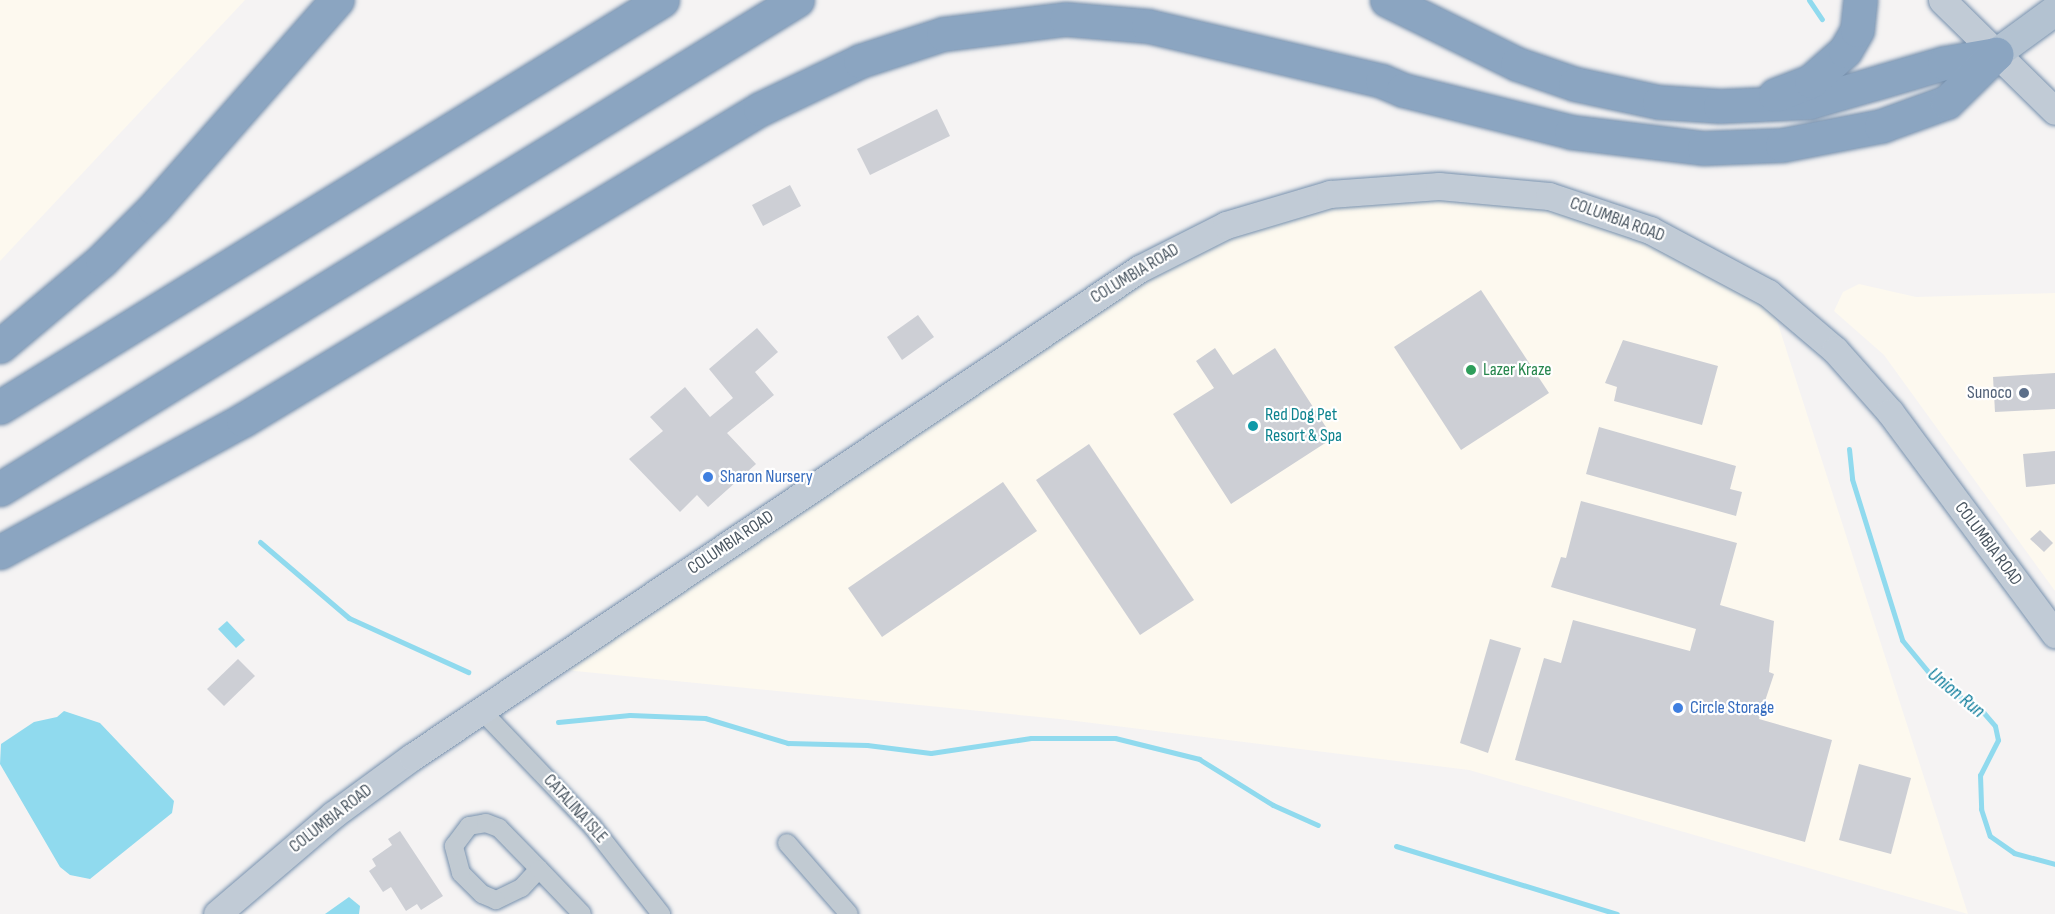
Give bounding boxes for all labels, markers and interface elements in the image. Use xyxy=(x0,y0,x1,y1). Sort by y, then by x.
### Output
street label: COLUMBIA ROAD xyxy=(1567,193,1667,247)
street label: COLUMBIA ROAD xyxy=(1087,239,1183,309)
place label: Lazer Kraze xyxy=(1483,359,1551,381)
marker: Lazer Kraze xyxy=(1464,363,1478,377)
place label: Sunoco xyxy=(1967,382,2012,404)
marker: Sunoco xyxy=(2017,386,2031,400)
place label: Red Dog Pet Resort & Spa xyxy=(1265,405,1342,448)
marker: Red Dog Pet Resort & Spa xyxy=(1246,419,1260,433)
place label: Sharon Nursery xyxy=(720,466,813,488)
marker: Sharon Nursery xyxy=(701,470,715,484)
street label: COLUMBIA ROAD xyxy=(1950,498,2026,590)
street label: COLUMBIA ROAD xyxy=(684,506,778,580)
water label: Union Run xyxy=(1922,663,1990,723)
place label: Circle Storage xyxy=(1690,697,1774,719)
marker: Circle Storage xyxy=(1671,701,1685,715)
street label: CATALINA ISLE xyxy=(538,770,612,848)
street label: COLUMBIA ROAD xyxy=(285,780,377,858)

